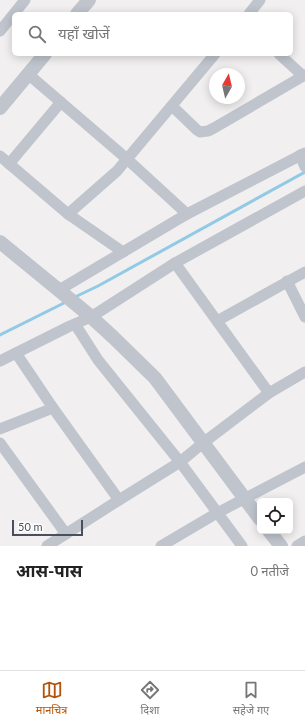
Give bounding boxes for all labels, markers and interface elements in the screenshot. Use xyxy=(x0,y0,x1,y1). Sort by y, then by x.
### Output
search box xyxy=(12,12,293,56)
icon: search xyxy=(26,23,48,45)
text: यहाँ खोजें xyxy=(58,24,110,42)
north arrow xyxy=(209,68,245,104)
map controls xyxy=(257,498,293,534)
button: locate xyxy=(257,498,293,534)
scale bar xyxy=(12,518,83,537)
text: 50 m xyxy=(18,520,43,533)
text: आस-पास xyxy=(16,560,82,581)
text: 0 नतीजे xyxy=(250,563,289,579)
tab: मानचित्र xyxy=(36,679,67,718)
tab: दिशा xyxy=(139,679,161,718)
tab: सहेजे गए xyxy=(233,679,269,718)

